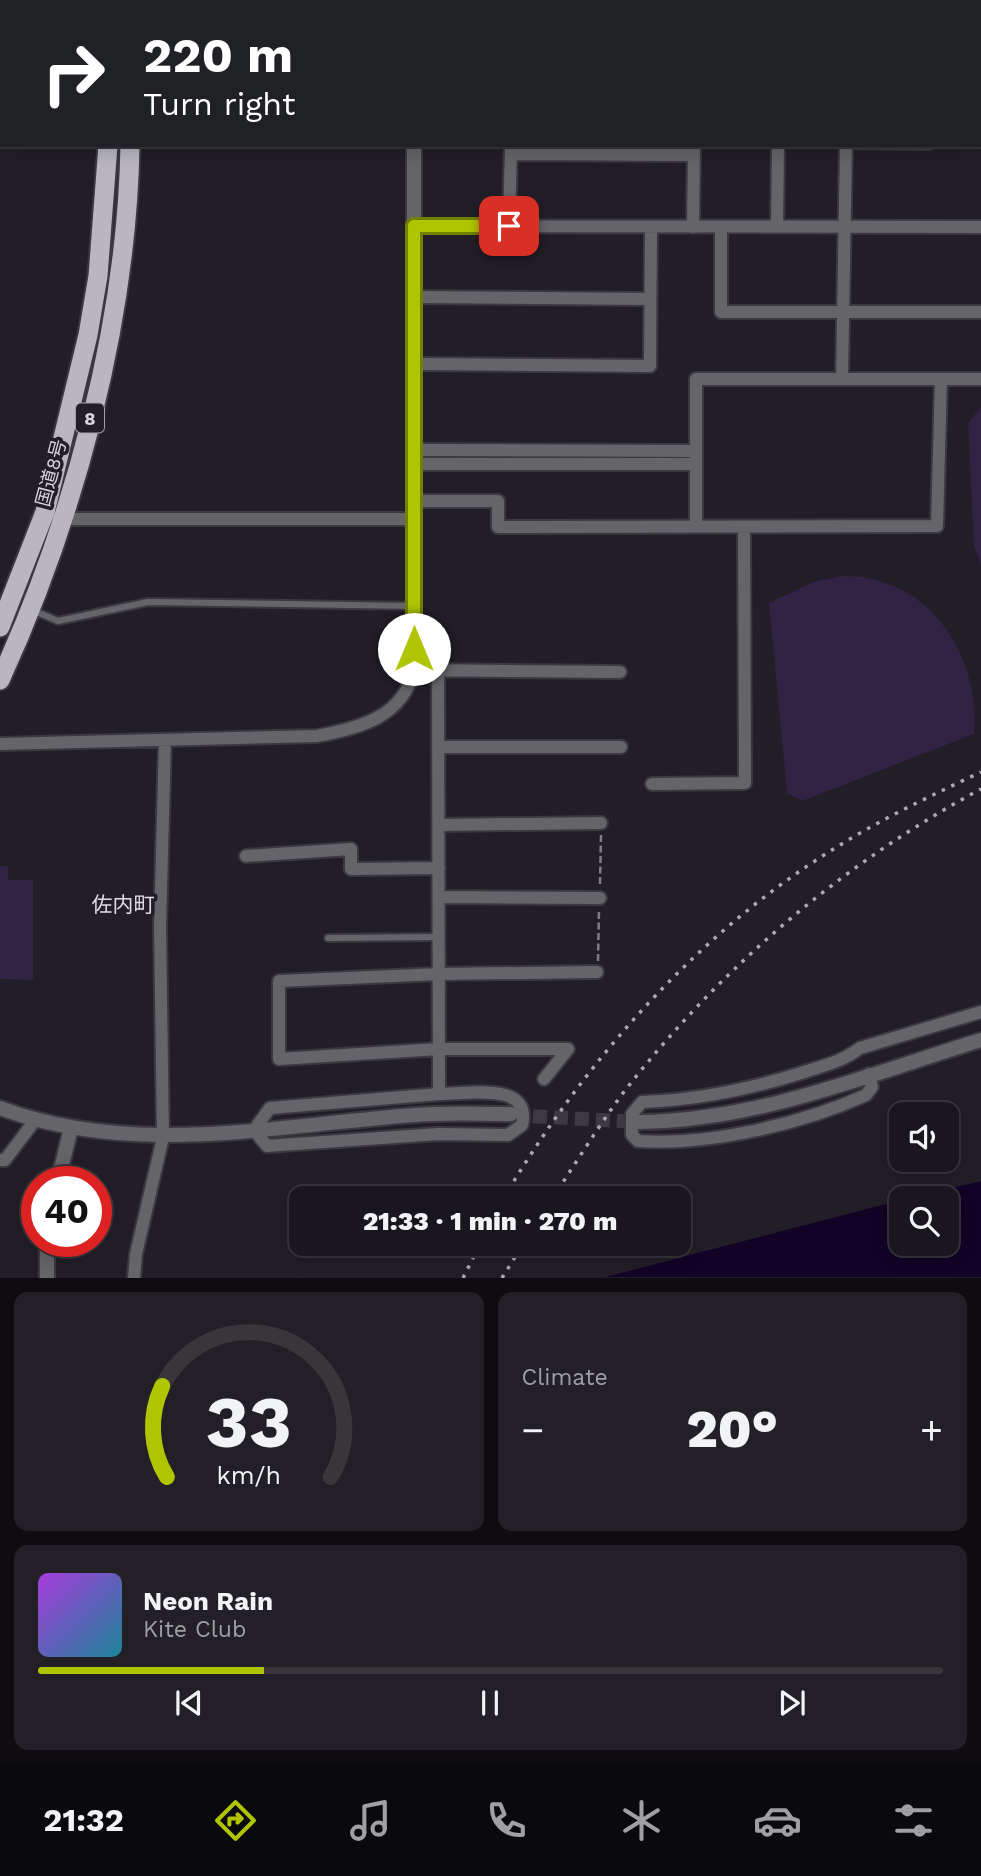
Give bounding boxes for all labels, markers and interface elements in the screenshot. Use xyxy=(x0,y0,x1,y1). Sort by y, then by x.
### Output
text: 220 m xyxy=(143,26,293,84)
icon: right xyxy=(28,28,119,119)
text: Turn right xyxy=(143,85,295,123)
pin xyxy=(479,196,539,256)
icon: arrive xyxy=(490,207,528,245)
road number: 8 xyxy=(76,404,104,432)
street label: 国道8号 xyxy=(31,437,71,509)
position arrow xyxy=(377,612,451,686)
district label: 佐内町 xyxy=(92,892,155,917)
map controls xyxy=(889,1102,959,1256)
button: sound xyxy=(889,1102,959,1172)
speed limit sign: 40 xyxy=(21,1166,112,1257)
button: search xyxy=(889,1186,959,1256)
text: 21:33 · 1 min · 270 m xyxy=(363,1206,617,1236)
text: Climate xyxy=(522,1364,608,1391)
text: 33 xyxy=(206,1380,292,1466)
text: 20° xyxy=(686,1399,778,1460)
text: − xyxy=(522,1408,544,1452)
text: + xyxy=(920,1408,943,1452)
text: km/h xyxy=(217,1461,281,1490)
text: Neon Rain xyxy=(143,1586,273,1616)
text: Kite Club xyxy=(143,1616,246,1643)
icon: previous xyxy=(170,1684,208,1722)
icon: pause xyxy=(471,1684,509,1722)
icon: next xyxy=(773,1684,811,1722)
icon: directions xyxy=(211,1796,260,1845)
icon: music xyxy=(346,1796,395,1845)
icon: phone xyxy=(482,1796,531,1845)
icon: climate xyxy=(617,1796,666,1845)
icon: car xyxy=(753,1796,802,1845)
icon: filters xyxy=(889,1796,938,1845)
text: 21:32 xyxy=(43,1801,124,1839)

